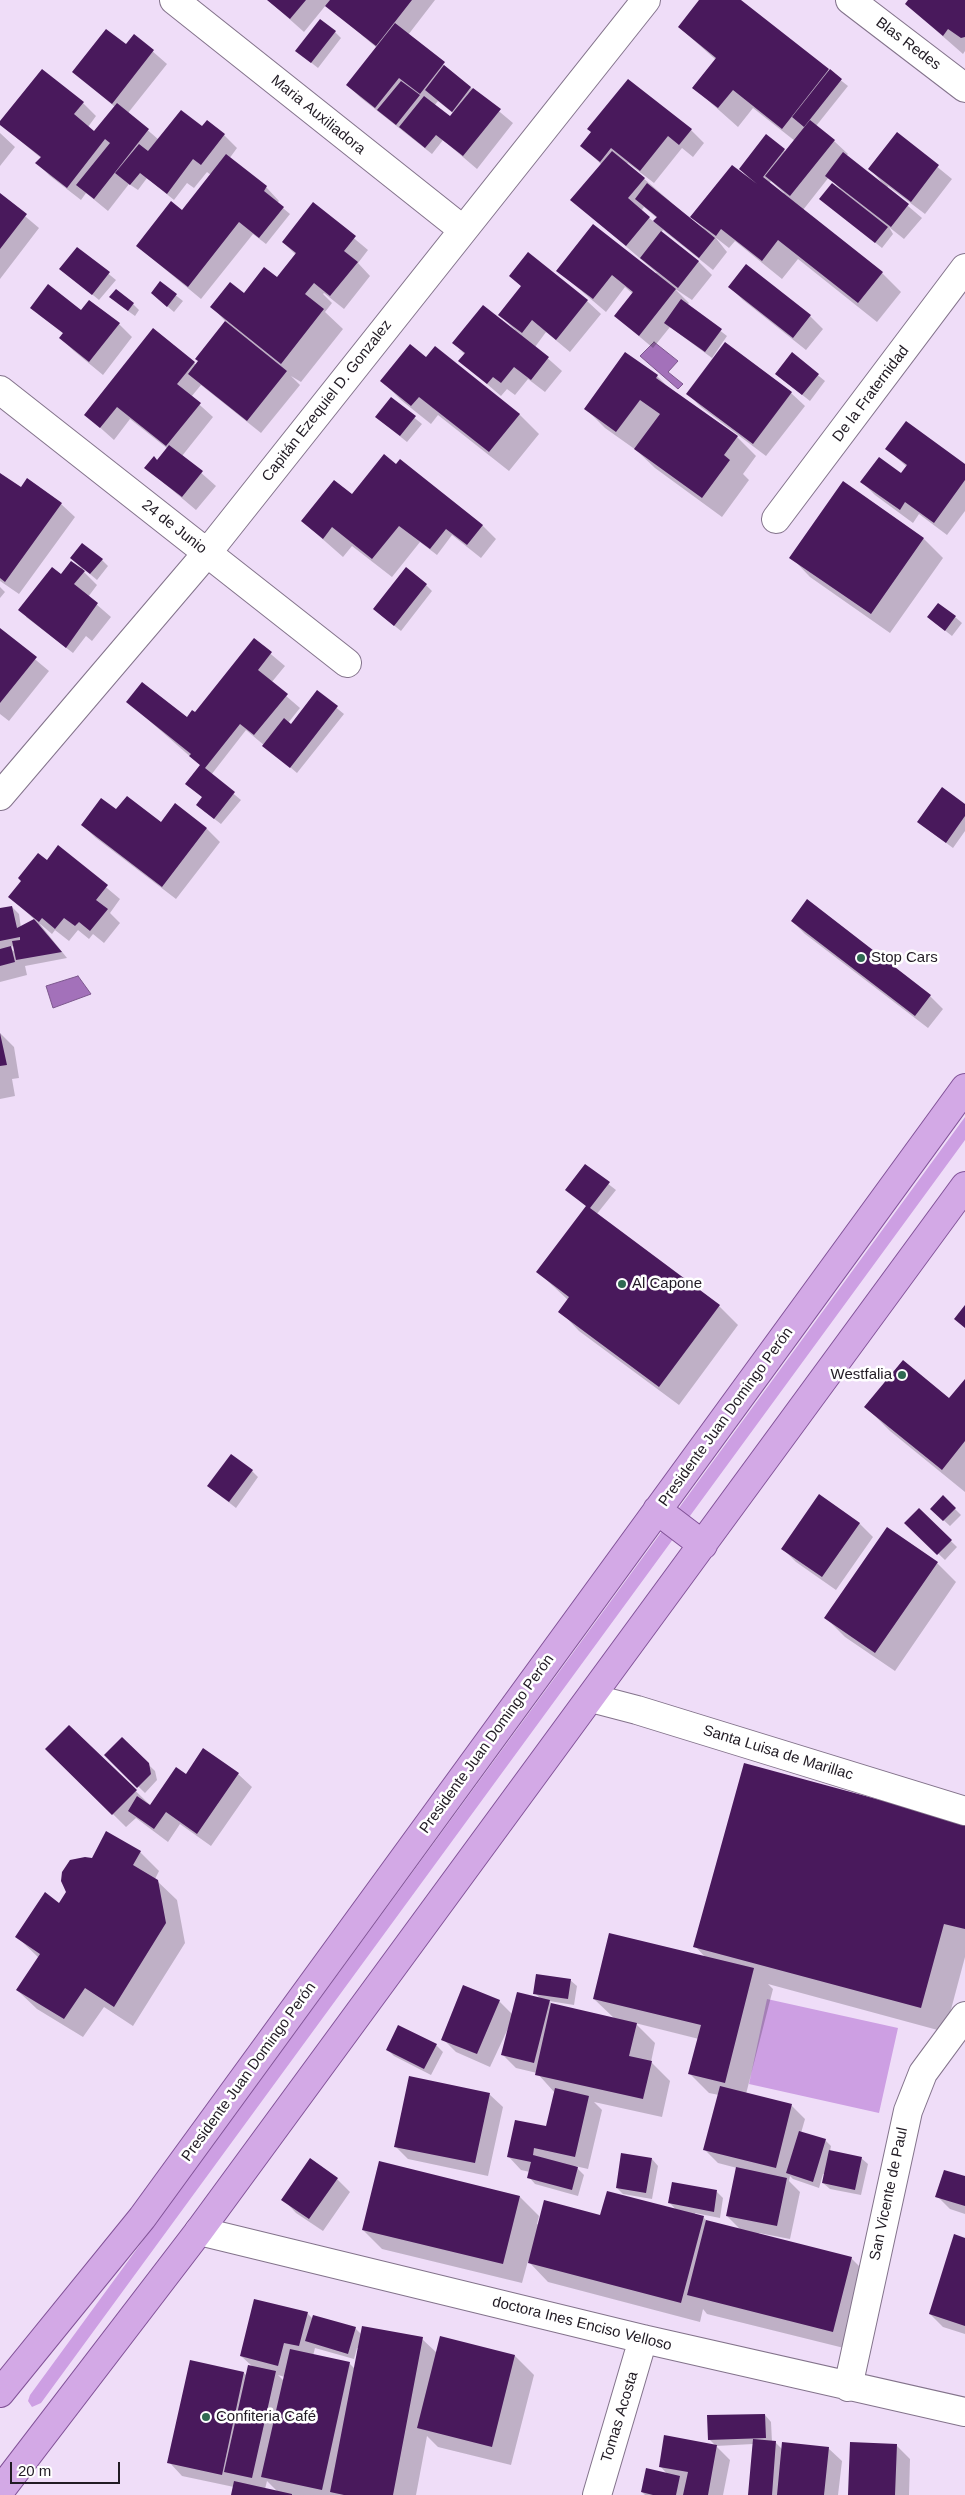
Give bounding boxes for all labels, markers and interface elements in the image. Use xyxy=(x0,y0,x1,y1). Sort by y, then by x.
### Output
street label: Blas Redes xyxy=(872,14,944,74)
street label: Maria Auxiliadora xyxy=(267,72,369,158)
street label: Capitán Ezequiel D. Gonzalez xyxy=(258,317,396,485)
street label: De la Fraternidad xyxy=(829,342,913,446)
street label: 24 de Junio xyxy=(138,496,210,558)
place label: Stop Cars xyxy=(871,949,938,967)
marker: Stop Cars xyxy=(855,952,867,964)
place label: Al Capone xyxy=(632,1275,702,1293)
marker: Al Capone xyxy=(616,1278,628,1290)
street label: Presidente Juan Domingo Perón xyxy=(655,1324,797,1510)
place label: Westfalia xyxy=(831,1366,892,1384)
marker: Westfalia xyxy=(896,1369,908,1381)
street label: Presidente Juan Domingo Perón xyxy=(416,1651,558,1837)
street label: Santa Luisa de Marillac xyxy=(701,1722,855,1784)
street label: Presidente Juan Domingo Perón xyxy=(178,1979,320,2165)
street label: San Vicente de Paul xyxy=(866,2126,912,2262)
street label: doctora Ines Enciso Velloso xyxy=(490,2293,674,2355)
street label: Tomas Acosta xyxy=(598,2369,642,2465)
place label: Confiteria Café xyxy=(216,2408,316,2426)
marker: Confiteria Café xyxy=(200,2411,212,2423)
scale bar xyxy=(12,2452,122,2484)
text: 20 m xyxy=(18,2462,51,2479)

